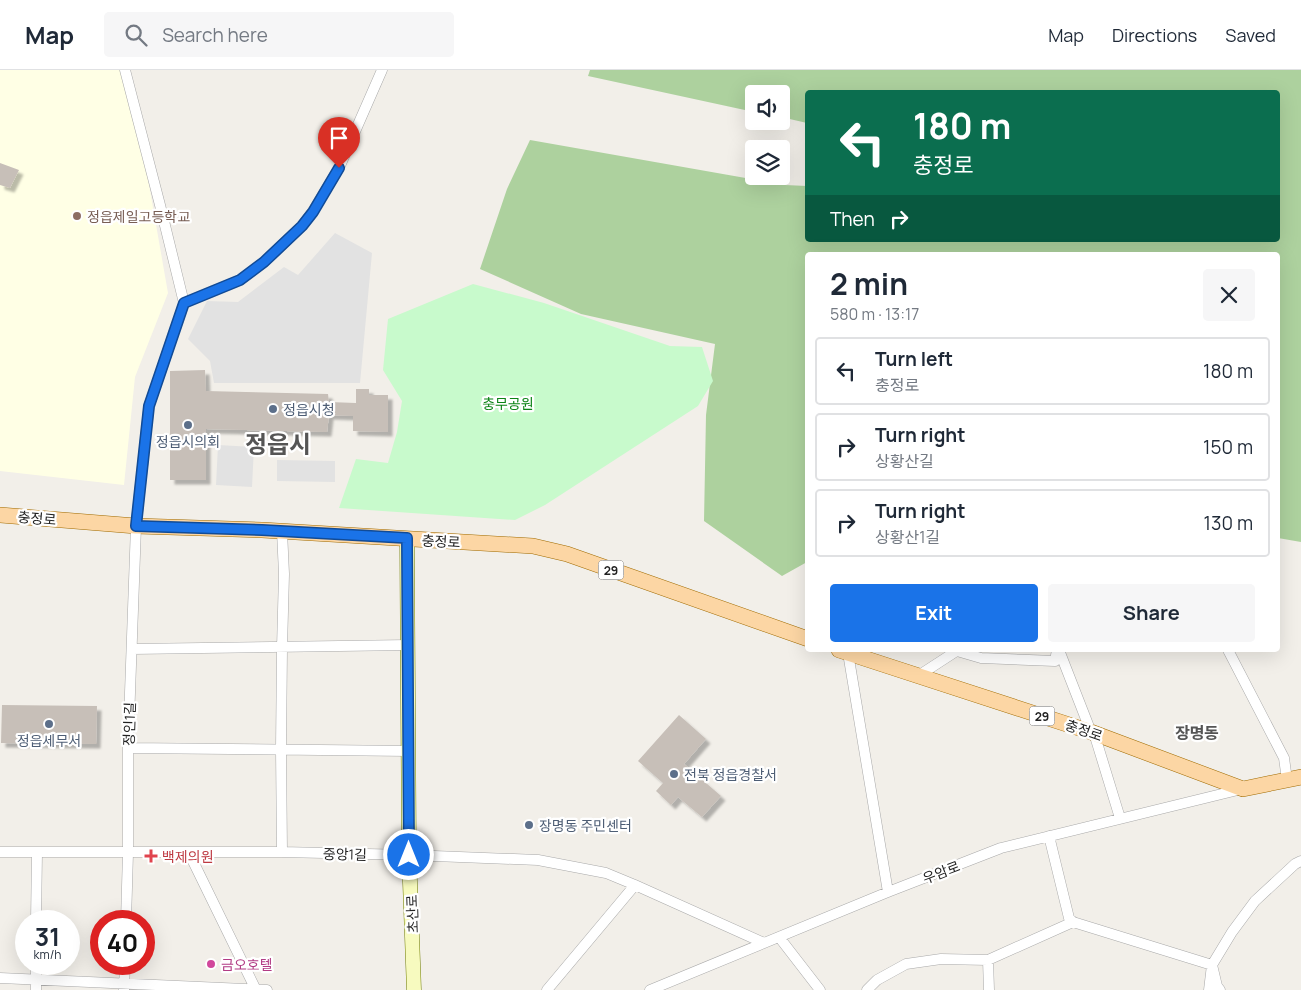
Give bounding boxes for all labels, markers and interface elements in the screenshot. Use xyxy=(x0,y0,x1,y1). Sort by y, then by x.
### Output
search box xyxy=(104,12,454,57)
text: Map xyxy=(25,18,74,51)
icon: search xyxy=(122,21,150,49)
text: Search here xyxy=(162,22,268,48)
text: Map xyxy=(1048,23,1084,47)
text: Directions xyxy=(1112,23,1197,47)
text: Saved xyxy=(1225,23,1276,47)
map controls xyxy=(745,85,790,185)
button: sound xyxy=(745,85,790,130)
text: 180 m xyxy=(913,102,1011,150)
icon: left xyxy=(830,110,895,175)
pin xyxy=(318,117,360,168)
icon: arrive xyxy=(325,124,353,152)
button: layers xyxy=(745,140,790,185)
text: 충정로 xyxy=(913,150,974,180)
icon: right xyxy=(885,205,913,233)
text: Then xyxy=(830,206,875,232)
place label: 정읍제일고등학교 xyxy=(87,207,190,226)
marker: 정읍제일고등학교 xyxy=(71,210,83,222)
text: 2 min xyxy=(830,263,908,304)
button: close xyxy=(1203,269,1255,321)
text: 580 m · 13:17 xyxy=(830,303,919,325)
text: Turn left xyxy=(875,346,953,372)
icon: left xyxy=(832,357,860,385)
text: 180 m xyxy=(1203,358,1253,384)
text: 충정로 xyxy=(875,374,919,396)
park label: 충무공원 xyxy=(482,394,534,413)
place label: 정읍시청 xyxy=(283,400,335,419)
marker: 정읍시청 xyxy=(267,403,279,415)
marker: 정읍시의회 xyxy=(182,419,194,431)
text: Turn right xyxy=(875,422,965,448)
district label: 정읍시 xyxy=(245,427,311,460)
place label: 정읍시의회 xyxy=(156,432,220,451)
icon: right xyxy=(832,433,860,461)
text: 150 m xyxy=(1203,434,1253,460)
text: 상황산길 xyxy=(875,450,934,472)
text: Turn right xyxy=(875,498,965,524)
street label: 충정로 xyxy=(17,507,57,529)
icon: right xyxy=(832,509,860,537)
text: 130 m xyxy=(1204,510,1253,536)
text: 상황산1길 xyxy=(875,526,940,548)
street label: 충정로 xyxy=(421,531,461,552)
road number: 29 xyxy=(598,560,624,580)
button: Exit xyxy=(830,584,1038,642)
button: Share xyxy=(1048,584,1255,642)
street label: 정인1길 xyxy=(119,702,139,746)
road number: 29 xyxy=(1030,706,1054,726)
street label: 충정로 xyxy=(1063,715,1105,745)
marker: 정읍세무서 xyxy=(43,718,55,730)
district label: 장명동 xyxy=(1175,722,1219,744)
place label: 정읍세무서 xyxy=(17,731,81,750)
place label: 전북 정읍경찰서 xyxy=(684,765,777,784)
marker: 전북 정읍경찰서 xyxy=(668,768,680,780)
place label: 장명동 주민센터 xyxy=(539,816,632,835)
marker: 장명동 주민센터 xyxy=(523,819,535,831)
position arrow xyxy=(382,828,434,880)
street label: 중앙1길 xyxy=(323,844,367,864)
place label: 백제의원 xyxy=(162,847,214,866)
marker: 백제의원 xyxy=(144,849,158,863)
street label: 우암로 xyxy=(920,856,963,888)
street label: 초산로 xyxy=(402,894,422,934)
speed limit sign: 40 xyxy=(90,910,155,975)
text: 31 xyxy=(35,919,60,954)
text: km/h xyxy=(34,946,61,963)
place label: 금오호텔 xyxy=(221,955,273,974)
marker: 금오호텔 xyxy=(205,958,217,970)

